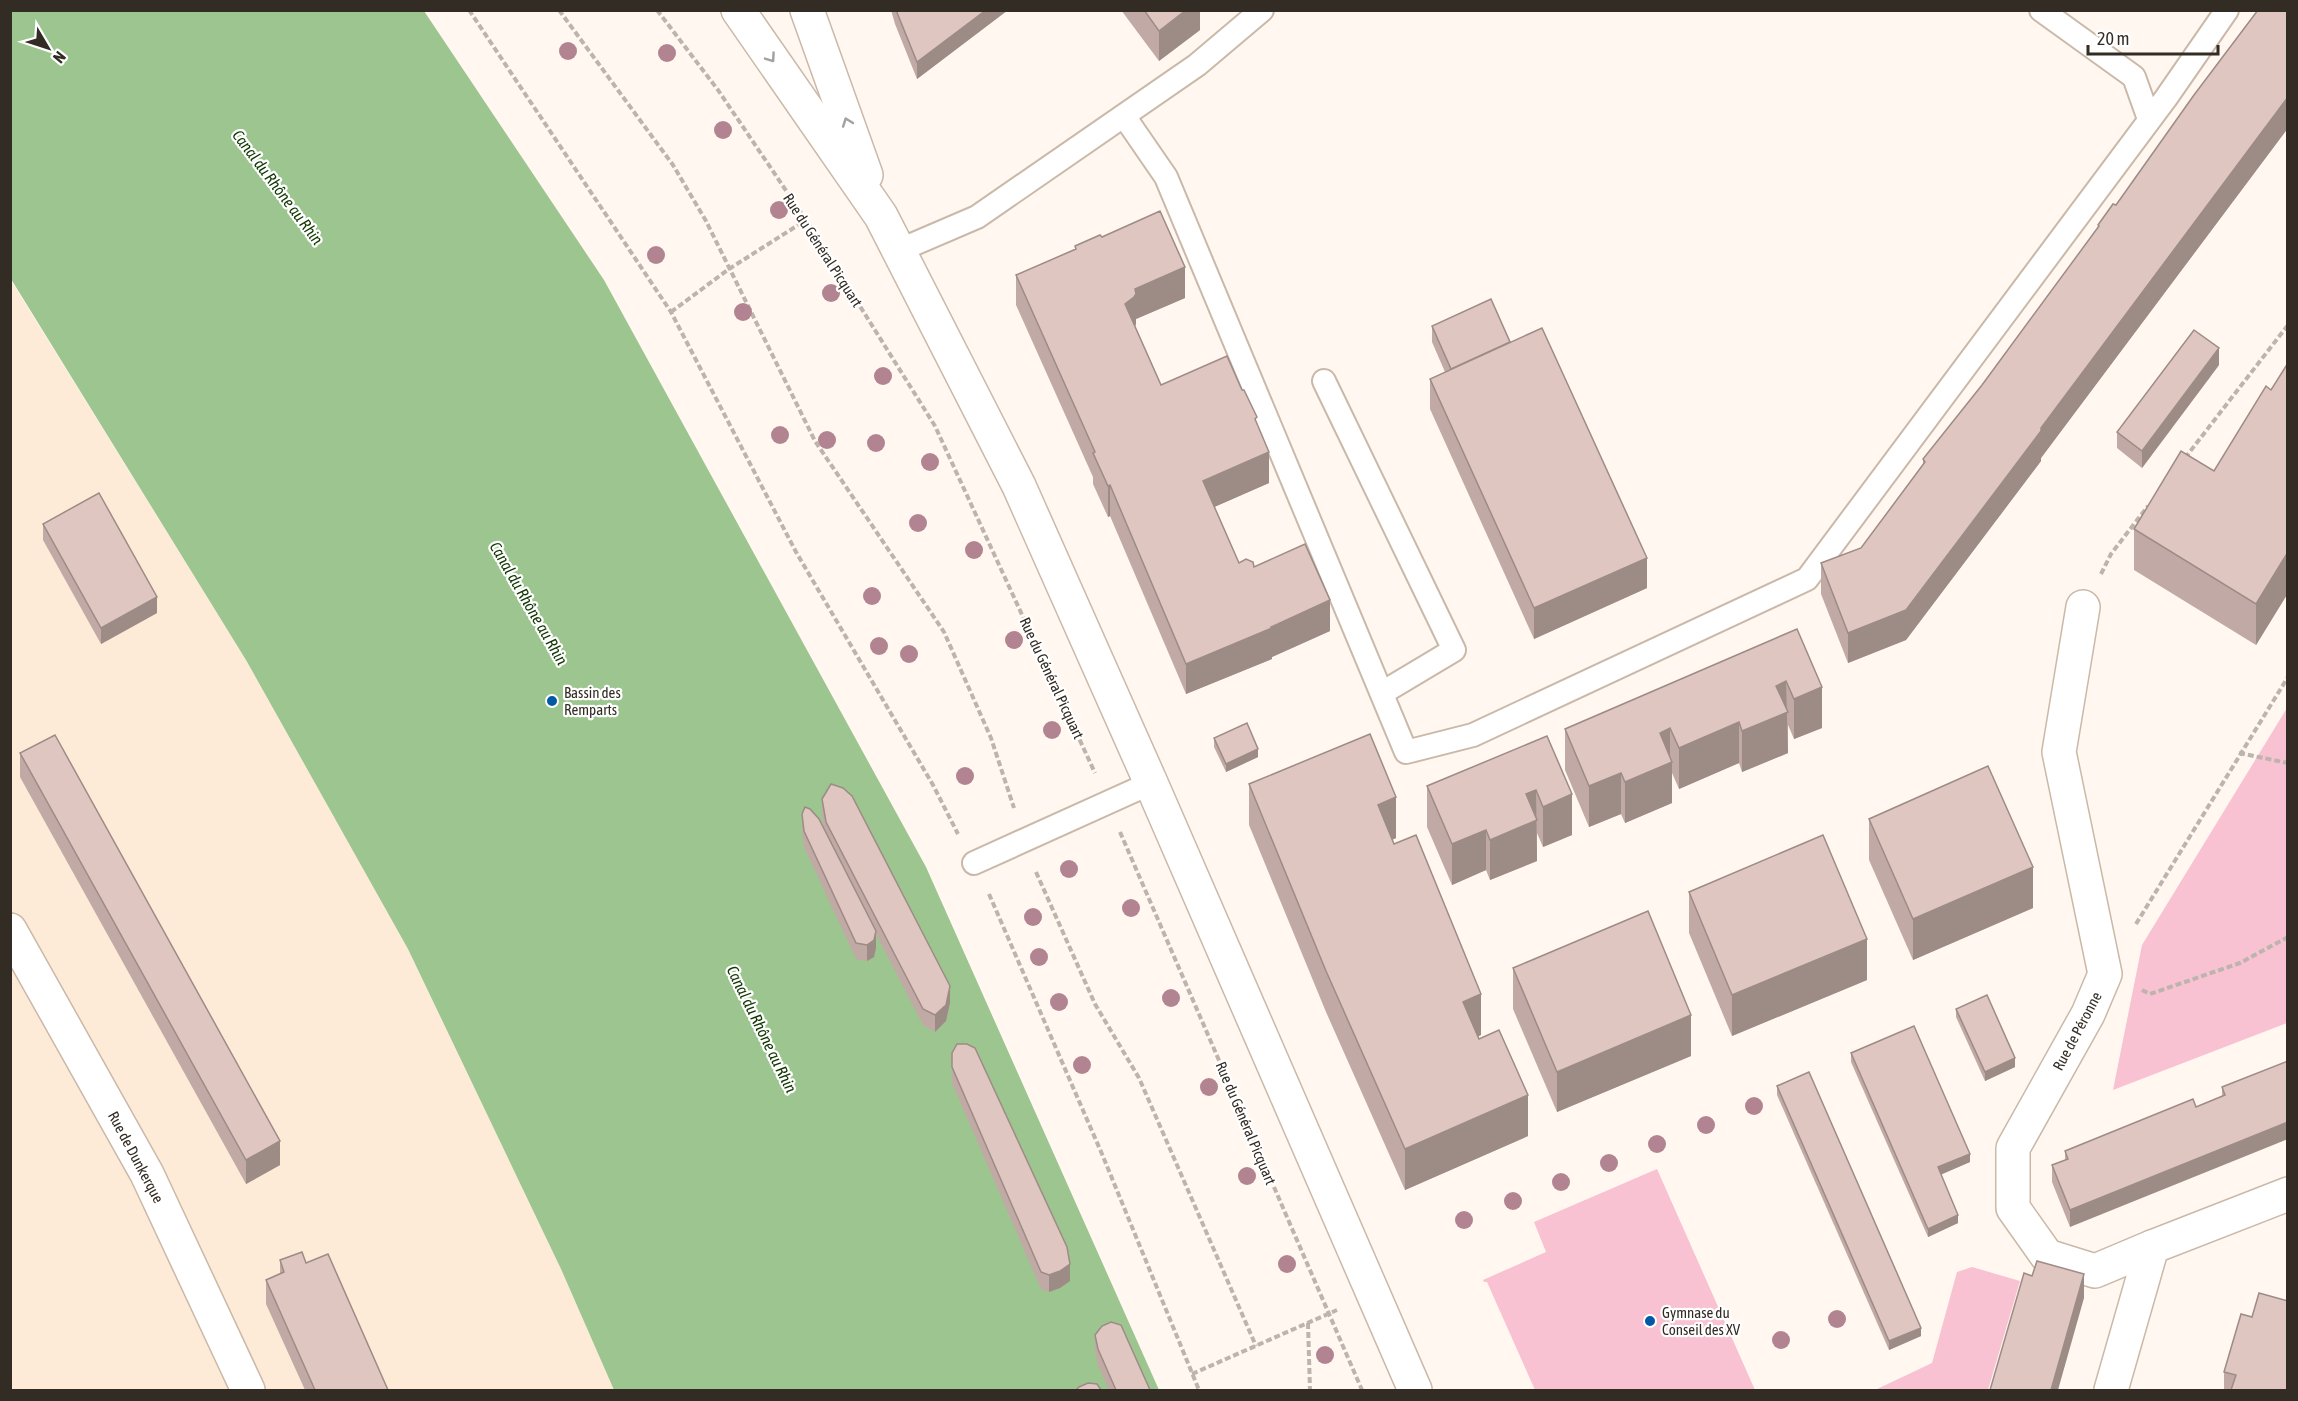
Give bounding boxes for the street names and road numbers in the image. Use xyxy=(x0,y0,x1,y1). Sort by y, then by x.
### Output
street label: Rue du Général Picquart xyxy=(780,190,866,310)
street label: Rue du Général Picquart xyxy=(1016,615,1088,741)
street label: Rue de Péronne xyxy=(2049,989,2105,1073)
street label: Rue du Général Picquart xyxy=(1212,1059,1280,1187)
street label: Rue de Dunkerque xyxy=(105,1108,167,1206)

